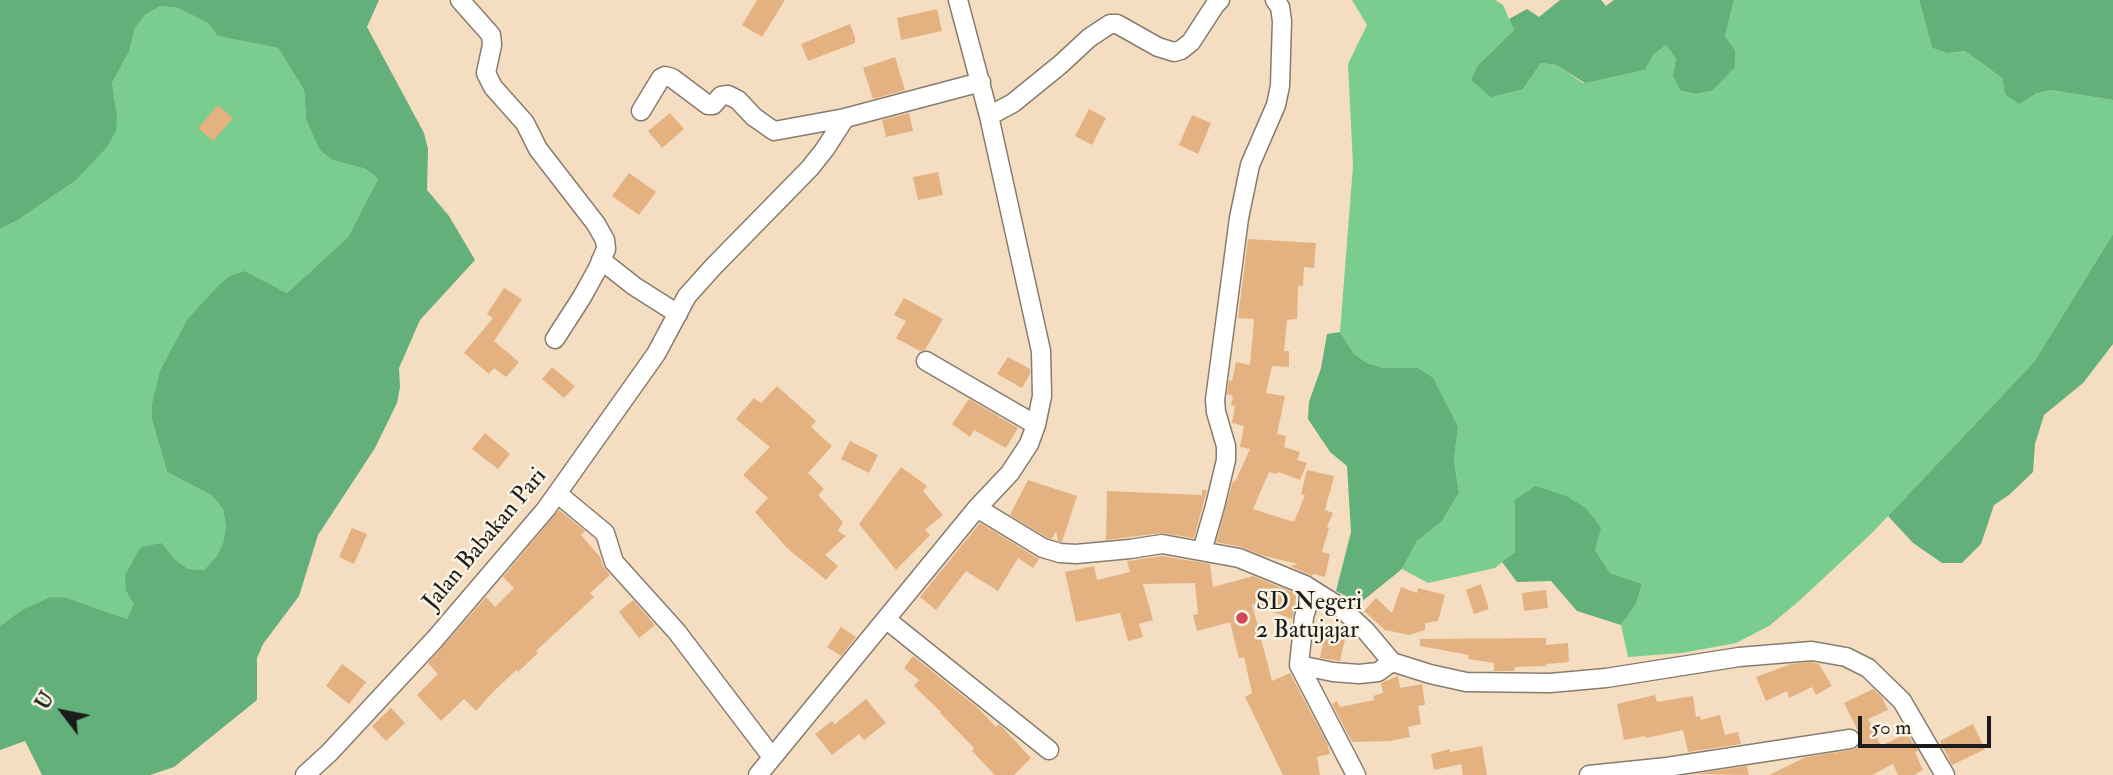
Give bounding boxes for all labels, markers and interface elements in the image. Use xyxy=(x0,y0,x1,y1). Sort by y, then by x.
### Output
street label: Jalan Babakan Pari xyxy=(418,463,554,617)
place label: SD Negeri 2 Batujajar xyxy=(1256,590,1362,646)
marker: SD Negeri 2 Batujajar xyxy=(1234,610,1250,626)
north arrow xyxy=(28,677,98,747)
text: U xyxy=(31,688,60,714)
scale bar xyxy=(1861,702,1994,746)
text: 50 m xyxy=(1871,714,1912,741)

